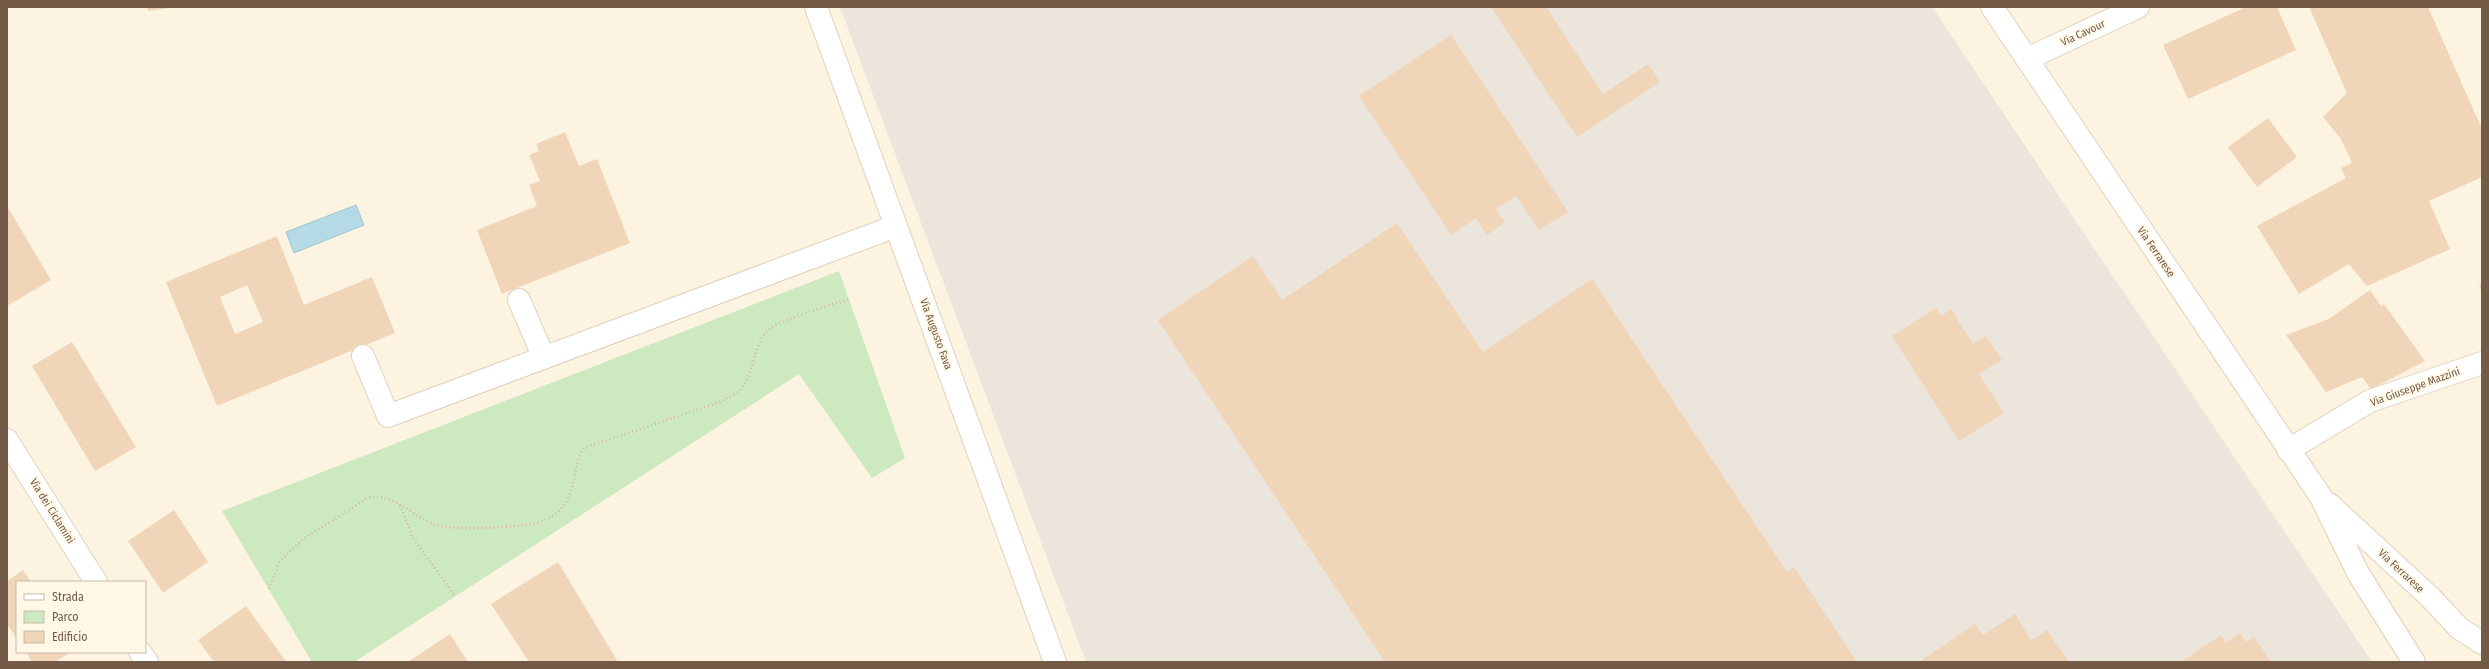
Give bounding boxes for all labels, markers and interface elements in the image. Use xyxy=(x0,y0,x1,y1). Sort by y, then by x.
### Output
street label: Via Cavour xyxy=(2059,17,2107,49)
street label: Via Ferrarese xyxy=(2134,224,2178,280)
street label: Via Augusto Fava xyxy=(917,297,955,371)
street label: Via Giuseppe Mazzini xyxy=(2368,365,2462,409)
street label: Via dei Ciclamini xyxy=(27,476,77,546)
street label: Via Ferrarese xyxy=(2375,546,2427,596)
legend xyxy=(16,581,146,653)
text: Strada xyxy=(52,590,84,604)
text: Parco xyxy=(52,610,79,624)
text: Edificio xyxy=(52,630,88,644)

